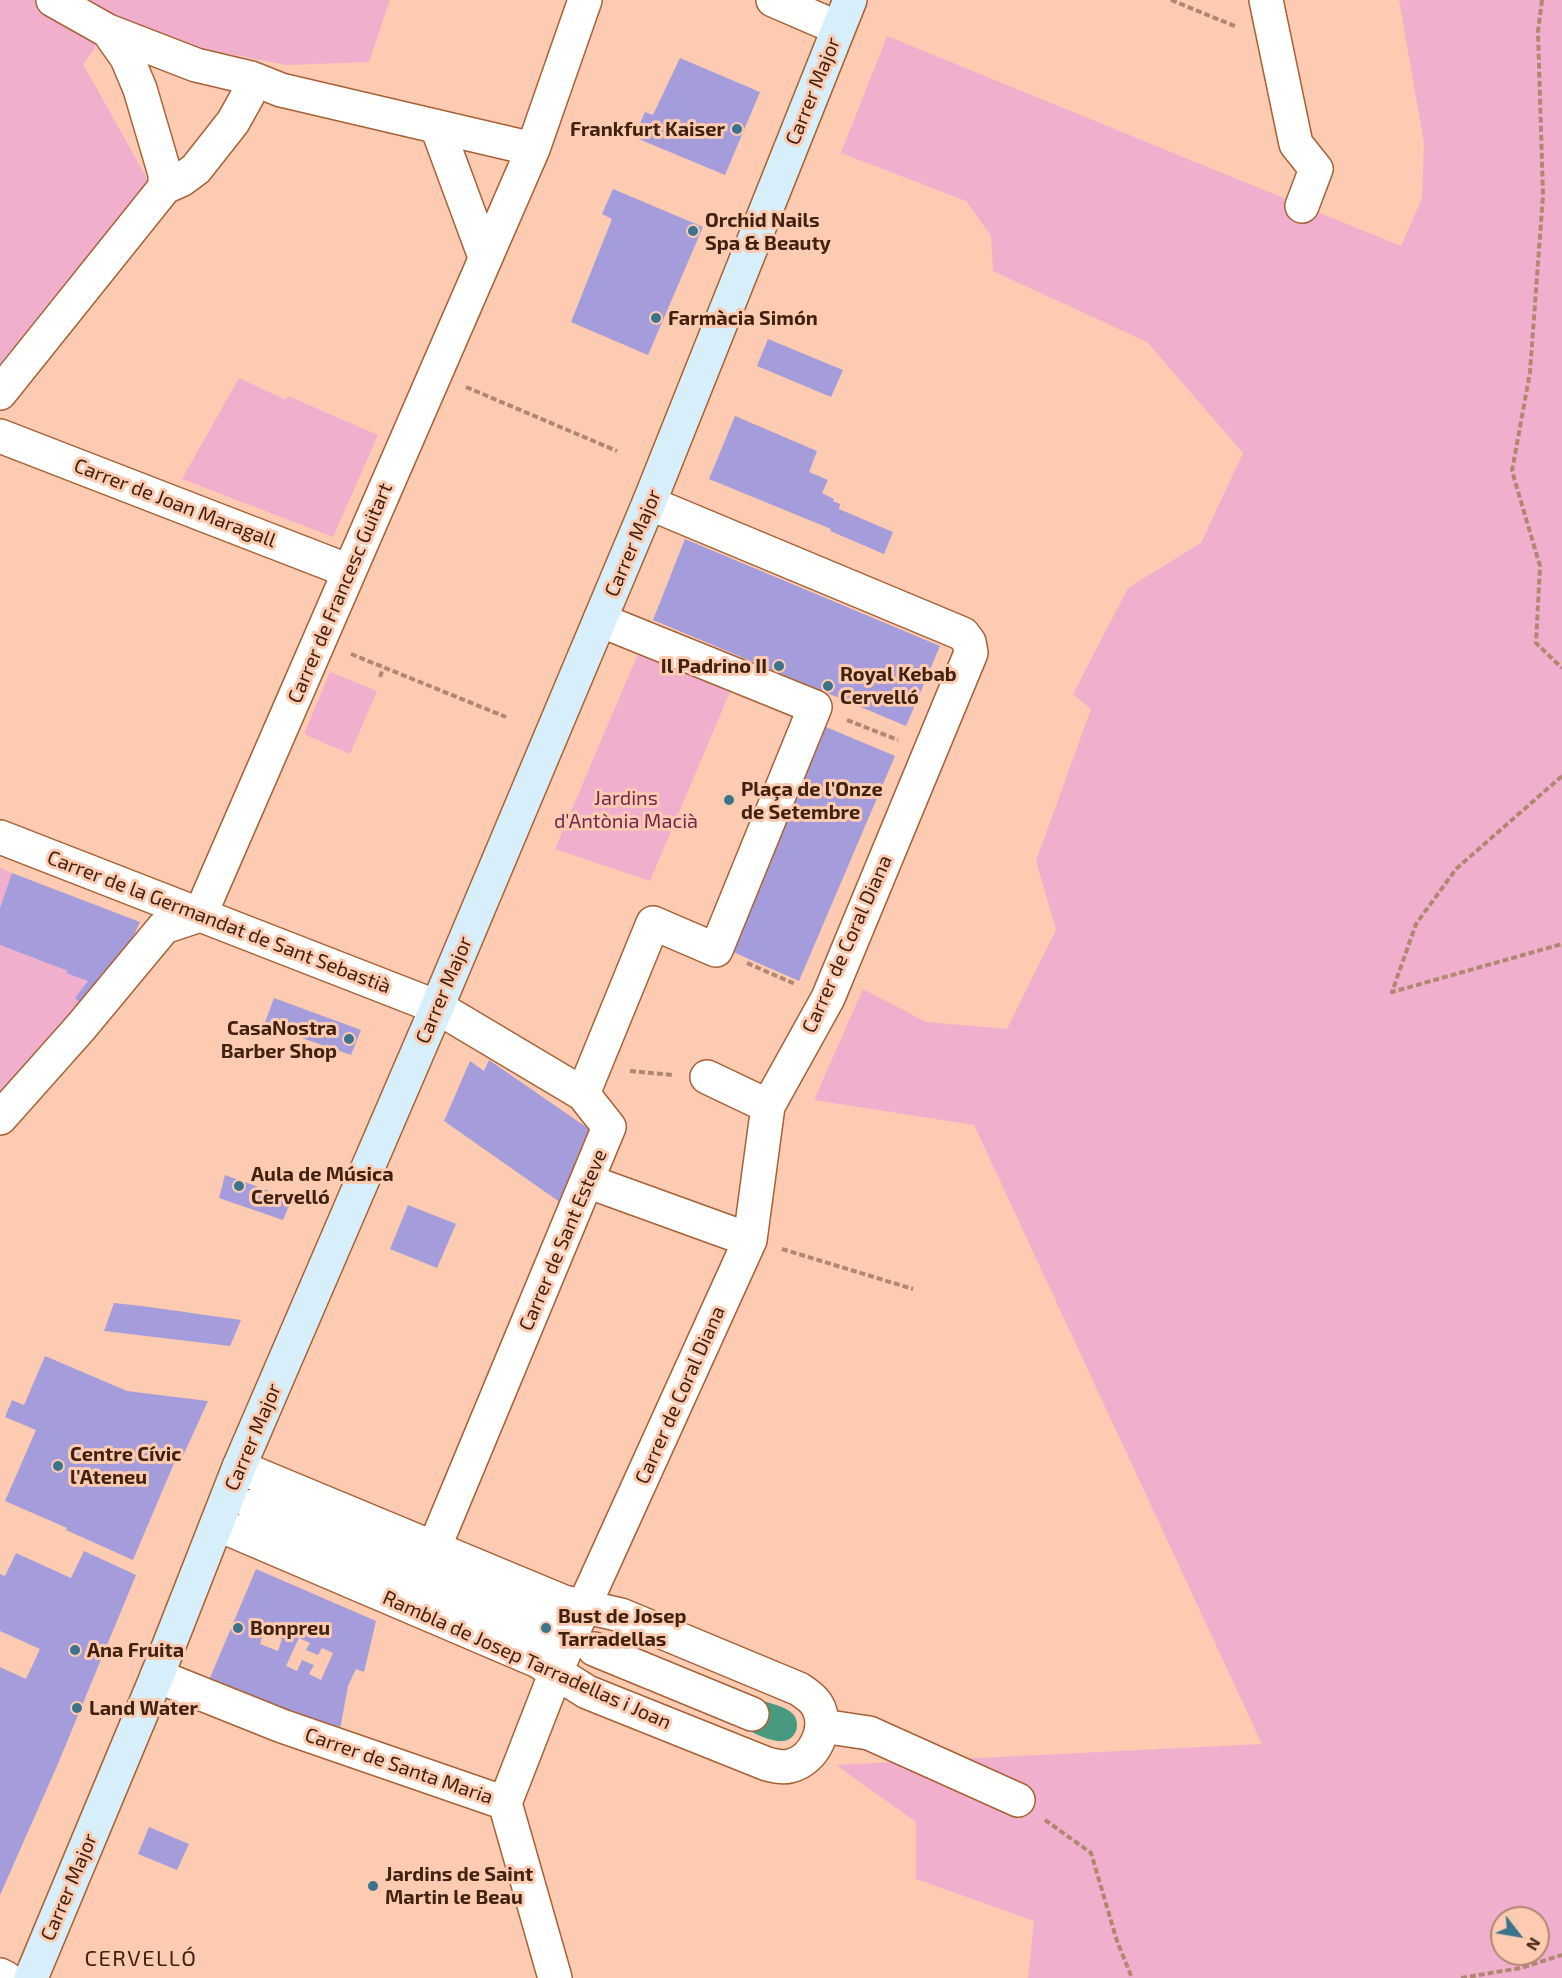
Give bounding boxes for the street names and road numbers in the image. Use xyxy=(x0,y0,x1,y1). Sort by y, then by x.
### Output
street label: Carrer Major xyxy=(780,34,846,148)
street label: Carrer de Joan Maragall xyxy=(70,453,280,553)
street label: Carrer de Francesc Guitart xyxy=(283,479,397,707)
street label: Carrer Major xyxy=(600,486,666,600)
street label: Carrer de la Germandat de Sant Sebastià xyxy=(44,845,394,999)
street label: Carrer de Coral Diana xyxy=(797,851,897,1037)
street label: Carrer Major xyxy=(411,933,477,1047)
street label: Carrer de Sant Esteve xyxy=(514,1146,612,1334)
street label: Carrer de Coral Diana xyxy=(630,1302,730,1488)
street label: Carrer Major xyxy=(220,1380,286,1494)
street label: Rambla de Josep Tarradellas i Joan xyxy=(379,1585,675,1735)
street label: Carrer de Santa Maria xyxy=(302,1723,496,1809)
street label: Carrer Major xyxy=(36,1830,102,1944)

